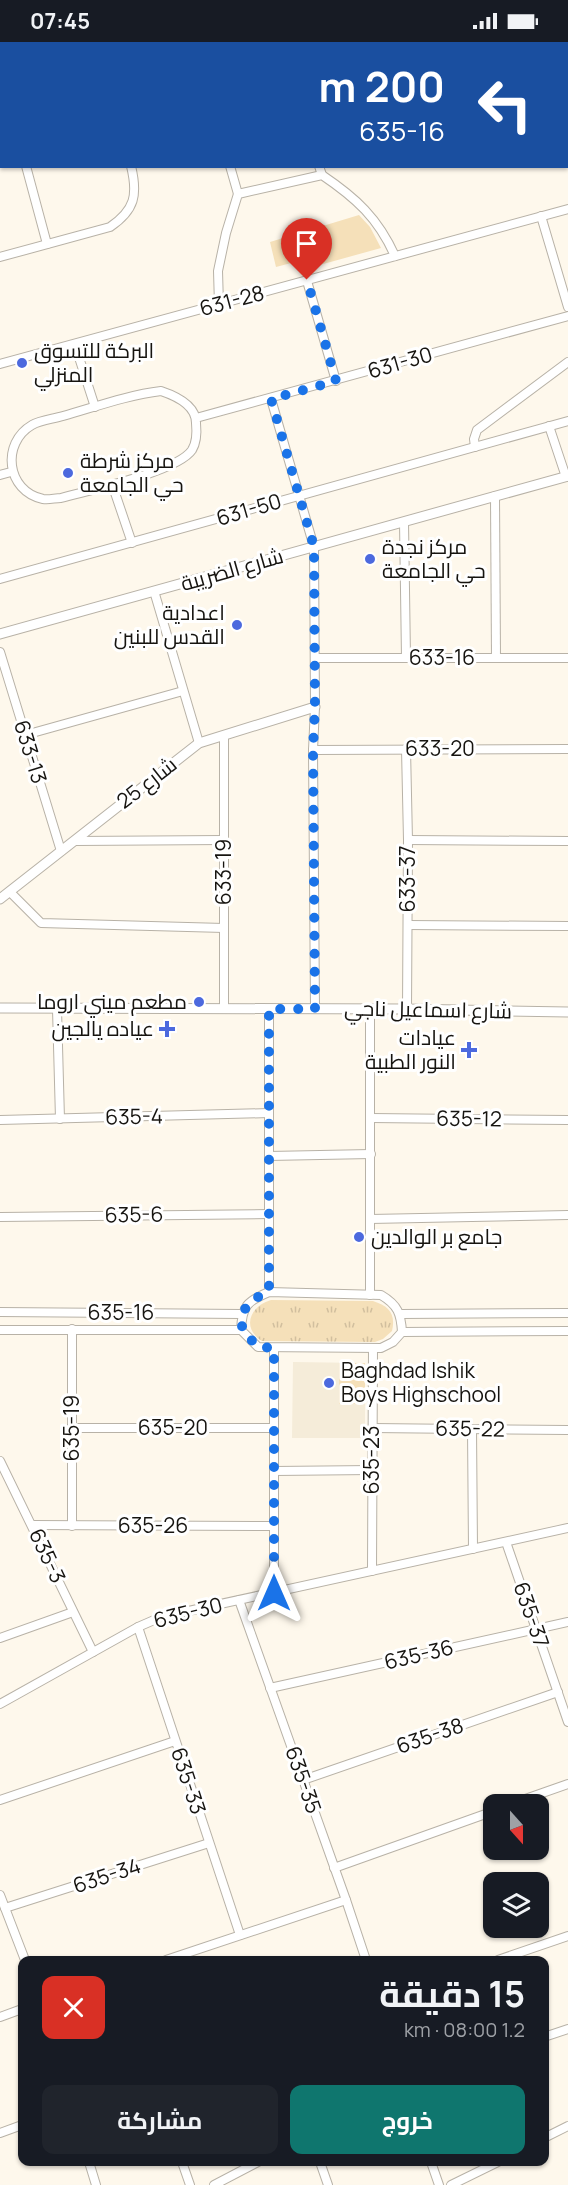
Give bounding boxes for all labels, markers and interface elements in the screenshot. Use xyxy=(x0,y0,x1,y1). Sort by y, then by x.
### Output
text: 07:45 xyxy=(30,6,90,36)
text: 200 m xyxy=(319,57,445,115)
icon: left xyxy=(466,66,544,144)
text: 635-16 xyxy=(359,112,445,149)
pin xyxy=(281,218,332,280)
icon: arrive xyxy=(290,227,323,260)
street label: 631-28 xyxy=(196,278,267,322)
place label: البركة للتسوق المنزلي xyxy=(34,336,154,391)
street label: 631-30 xyxy=(364,339,435,385)
marker: البركة للتسوق المنزلي xyxy=(15,356,29,370)
place label: مركز شرطة حي الجامعة xyxy=(80,446,184,501)
marker: مركز شرطة حي الجامعة xyxy=(61,466,75,480)
street label: 631-50 xyxy=(213,486,285,532)
place label: مركز نجدة حي الجامعة xyxy=(382,532,486,587)
street label: شارع الضريبة xyxy=(177,541,287,598)
marker: مركز نجدة حي الجامعة xyxy=(363,552,377,566)
place label: اعدادية القدس للبنين xyxy=(114,598,225,650)
marker: اعدادية القدس للبنين xyxy=(230,618,244,632)
street label: 633-16 xyxy=(409,643,475,671)
street label: 633-13 xyxy=(8,717,54,787)
street label: 633-20 xyxy=(405,734,475,762)
street label: شارع 25 xyxy=(111,750,183,815)
street label: 633-19 xyxy=(209,839,237,905)
street label: 633-37 xyxy=(393,845,421,913)
place label: مطعم ميني اروما xyxy=(37,987,187,1018)
street label: شارع اسماعيل ناجي xyxy=(344,994,512,1027)
marker: مطعم ميني اروما xyxy=(192,995,206,1009)
place label: عياده يالجين xyxy=(51,1014,154,1042)
marker: عياده يالجين xyxy=(158,1020,176,1038)
place label: عيادات النور الطبية xyxy=(365,1023,456,1075)
marker: عيادات النور الطبية xyxy=(460,1041,478,1059)
street label: 635-4 xyxy=(105,1101,163,1131)
street label: 635-12 xyxy=(436,1103,502,1133)
street label: 635-6 xyxy=(104,1199,164,1229)
place label: جامع بر الوالدين xyxy=(371,1222,502,1251)
marker: جامع بر الوالدين xyxy=(352,1230,366,1244)
street label: 635-16 xyxy=(88,1298,154,1326)
place label: Baghdad Ishik Boys Highschool xyxy=(341,1356,501,1408)
marker: Baghdad Ishik Boys Highschool xyxy=(322,1376,336,1390)
street label: 635-19 xyxy=(57,1395,85,1461)
street label: 635-20 xyxy=(138,1413,208,1441)
street label: 635-22 xyxy=(435,1413,505,1443)
street label: 635-23 xyxy=(357,1425,385,1495)
street label: 635-26 xyxy=(118,1511,188,1539)
street label: 635-3 xyxy=(23,1524,73,1587)
position arrow xyxy=(242,1561,306,1625)
street label: 635-37 xyxy=(508,1578,556,1651)
street label: 635-30 xyxy=(150,1590,225,1634)
street label: 635-36 xyxy=(381,1632,456,1676)
street label: 635-38 xyxy=(392,1711,467,1760)
street label: 635-35 xyxy=(279,1742,328,1817)
street label: 635-33 xyxy=(165,1744,213,1818)
north arrow xyxy=(483,1794,549,1860)
map controls xyxy=(483,1794,549,1938)
street label: 635-34 xyxy=(69,1851,144,1899)
button: layers xyxy=(483,1872,549,1938)
text: 15 دقيقة xyxy=(379,1969,525,2018)
button: close xyxy=(42,1976,105,2039)
text: 1.2 km · 08:00 xyxy=(404,2016,525,2043)
button: مشاركة xyxy=(42,2085,278,2154)
button: خروج xyxy=(290,2085,525,2154)

